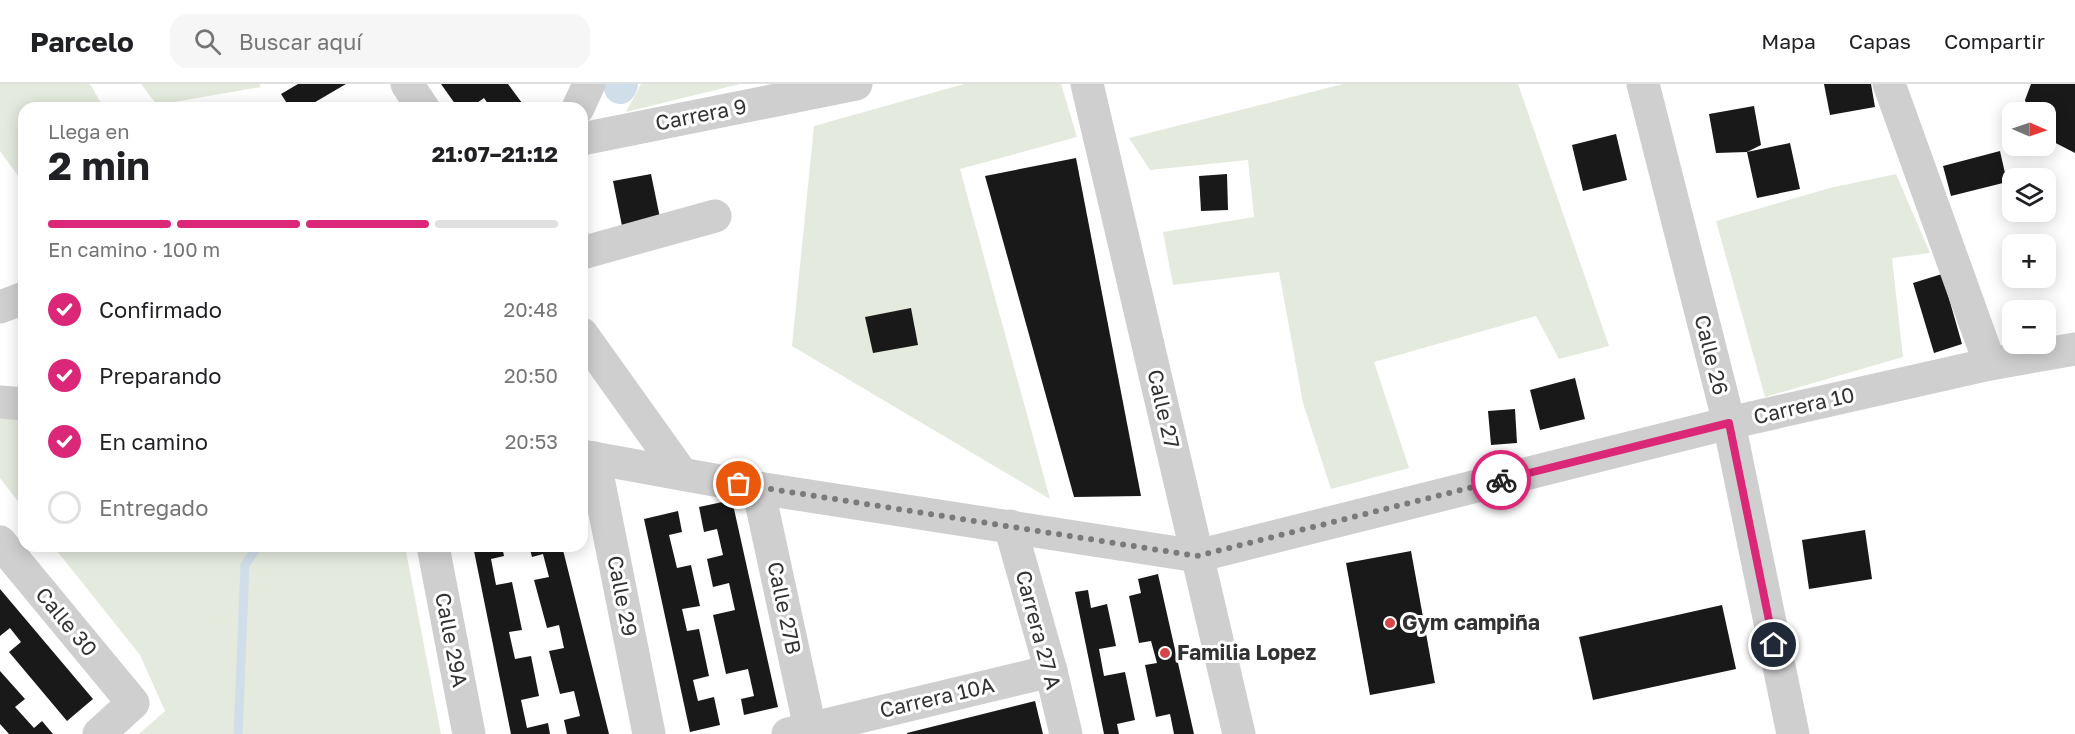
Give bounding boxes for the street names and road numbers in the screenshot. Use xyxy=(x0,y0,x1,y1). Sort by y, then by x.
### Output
street label: Carrera 9 xyxy=(653,92,749,136)
street label: Calle 26 xyxy=(1689,312,1734,398)
street label: Calle 27 xyxy=(1142,367,1186,451)
street label: Carrera 10 xyxy=(1751,381,1857,429)
street label: Calle 29 xyxy=(602,553,644,638)
street label: Calle 27B xyxy=(762,559,807,657)
street label: Carrera 27 A xyxy=(1011,567,1067,692)
street label: Calle 30 xyxy=(30,582,103,661)
street label: Calle 29A xyxy=(430,590,474,689)
street label: Carrera 10A xyxy=(877,671,997,723)

